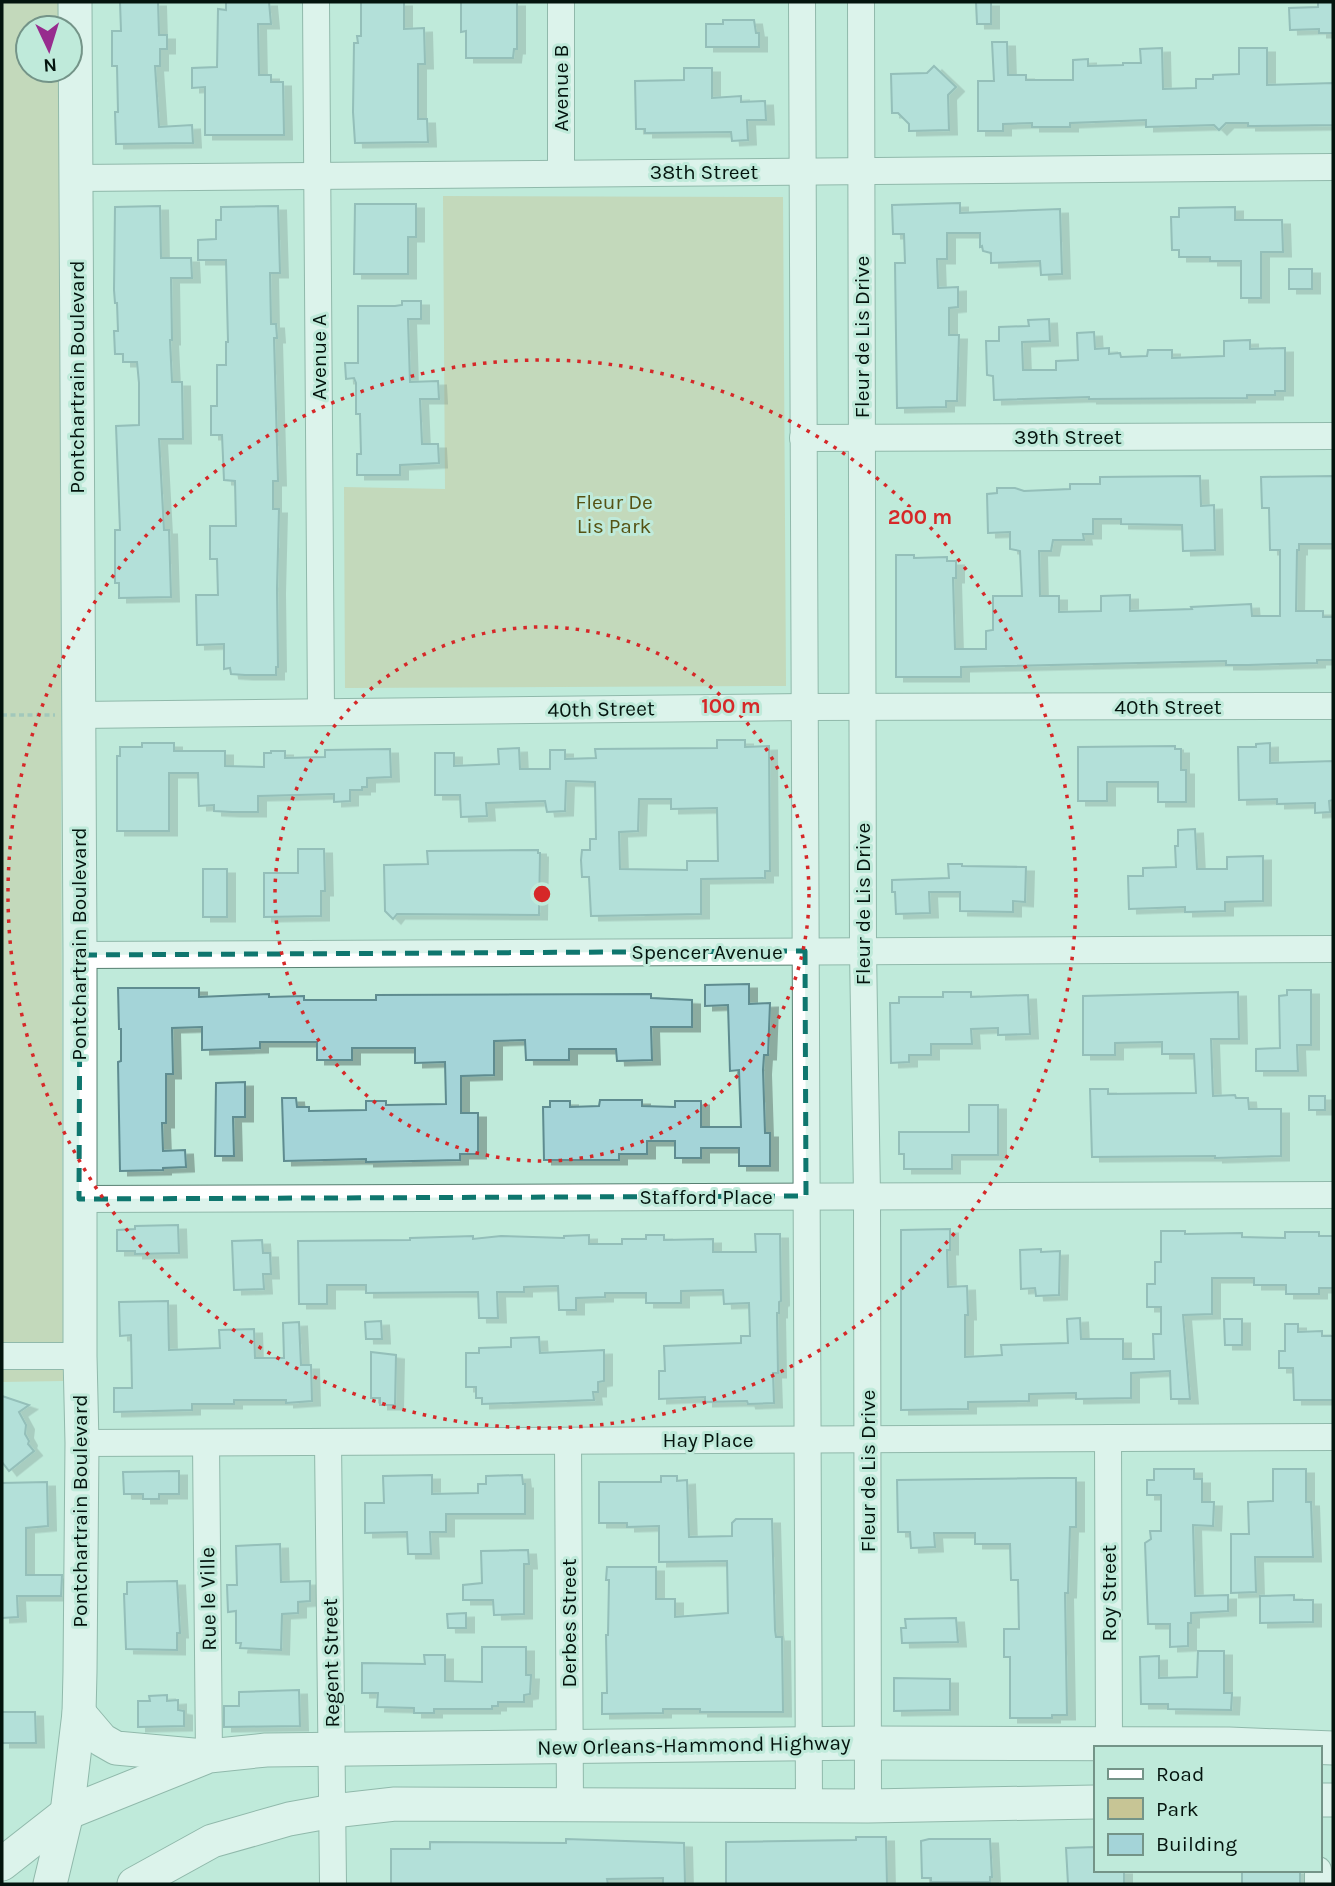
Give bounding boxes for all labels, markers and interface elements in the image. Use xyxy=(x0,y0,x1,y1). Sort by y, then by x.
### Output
north arrow xyxy=(14,14,84,84)
street label: Avenue B xyxy=(549,44,573,132)
text: N xyxy=(43,54,58,76)
street label: 38th Street xyxy=(650,160,758,184)
street label: Fleur de Lis Drive xyxy=(850,256,874,418)
street label: Pontchartrain Boulevard xyxy=(65,260,89,494)
street label: Avenue A xyxy=(307,314,331,400)
street label: 39th Street xyxy=(1014,425,1122,449)
park label: Fleur De Lis Park xyxy=(575,490,653,538)
text: 200 m xyxy=(888,505,952,529)
text: 100 m xyxy=(701,694,761,718)
street label: 40th Street xyxy=(1114,695,1222,719)
street label: 40th Street xyxy=(547,696,655,722)
street label: Fleur de Lis Drive xyxy=(851,823,875,985)
street label: Pontchartrain Boulevard xyxy=(67,827,91,1061)
centre of rings xyxy=(530,882,554,906)
street label: Spencer Avenue xyxy=(631,940,783,964)
street label: Stafford Place xyxy=(639,1185,773,1209)
street label: Fleur de Lis Drive xyxy=(856,1390,880,1552)
street label: Pontchartrain Boulevard xyxy=(68,1394,92,1628)
street label: Hay Place xyxy=(662,1428,754,1452)
street label: Roy Street xyxy=(1097,1545,1121,1641)
street label: Rue le Ville xyxy=(195,1547,221,1651)
street label: Derbes Street xyxy=(557,1558,581,1688)
street label: Regent Street xyxy=(318,1598,344,1728)
street label: New Orleans-Hammond Highway xyxy=(537,1730,851,1760)
legend xyxy=(1094,1746,1321,1872)
text: Road xyxy=(1156,1762,1204,1786)
text: Park xyxy=(1156,1797,1199,1821)
text: Building xyxy=(1156,1832,1237,1856)

